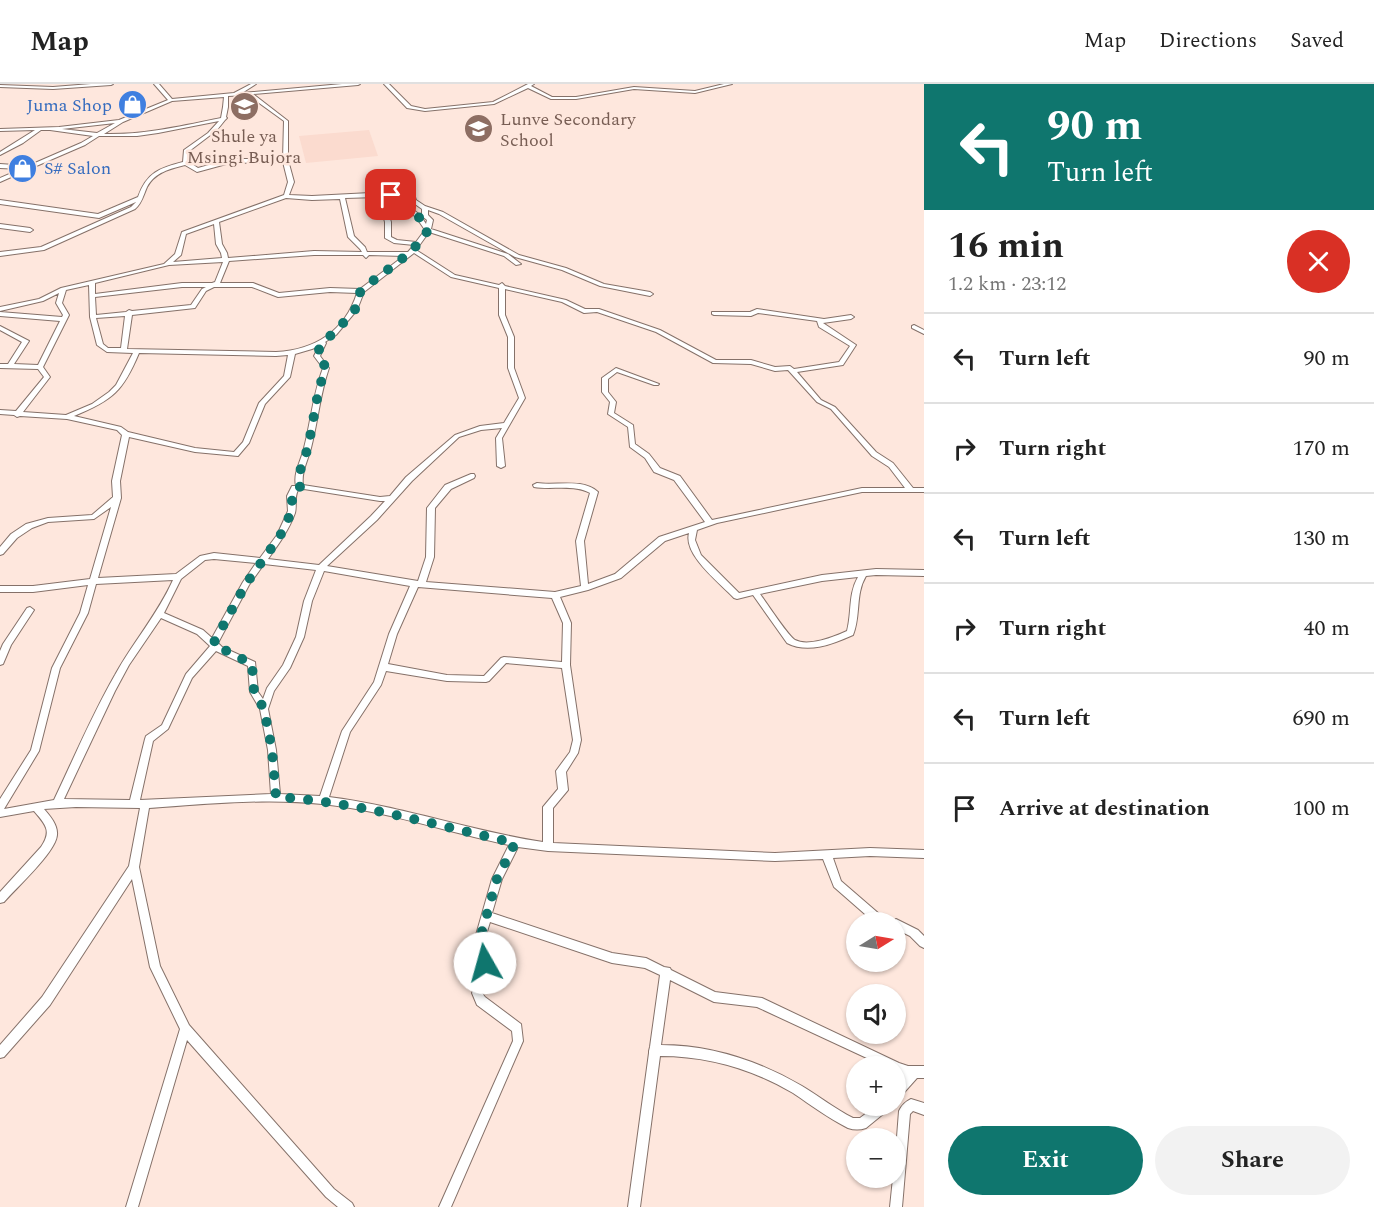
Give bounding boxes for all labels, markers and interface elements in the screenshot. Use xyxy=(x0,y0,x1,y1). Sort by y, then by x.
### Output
text: Map xyxy=(30,20,89,63)
text: Map xyxy=(1084,25,1126,57)
text: Directions xyxy=(1159,25,1257,57)
text: Saved xyxy=(1290,25,1344,57)
shop icon: Juma Shop xyxy=(117,89,149,121)
school or university icon: Shule ya Msingi Bujora xyxy=(228,91,260,123)
place label: Juma Shop xyxy=(26,92,112,119)
text: 90 m xyxy=(1047,95,1142,158)
place label: Lunve Secondary School xyxy=(500,106,637,154)
icon: left xyxy=(948,108,1026,186)
school or university icon: Lunve Secondary School xyxy=(463,113,495,145)
place label: Shule ya Msingi Bujora xyxy=(187,123,301,171)
shop icon: S# Salon xyxy=(7,152,39,184)
text: Turn left xyxy=(1047,152,1153,194)
place label: S# Salon xyxy=(44,155,111,182)
pin xyxy=(365,169,416,220)
icon: arrive xyxy=(374,178,407,211)
text: 16 min xyxy=(948,219,1064,274)
button: close xyxy=(1287,230,1350,293)
text: 1.2 km · 23:12 xyxy=(948,269,1066,299)
icon: left xyxy=(948,342,981,375)
text: Turn left xyxy=(999,342,1091,375)
text: 90 m xyxy=(1304,342,1350,375)
icon: right xyxy=(948,432,981,465)
text: Turn right xyxy=(999,432,1106,465)
text: 170 m xyxy=(1293,432,1350,465)
icon: left xyxy=(948,522,981,555)
text: Turn left xyxy=(999,522,1091,555)
text: 130 m xyxy=(1293,522,1350,555)
icon: right xyxy=(948,612,981,645)
text: Turn right xyxy=(999,612,1106,645)
text: 40 m xyxy=(1304,612,1350,645)
icon: left xyxy=(948,702,981,735)
text: Turn left xyxy=(999,702,1091,735)
text: 690 m xyxy=(1293,702,1350,735)
icon: arrive xyxy=(948,792,981,825)
text: Arrive at destination xyxy=(999,792,1210,825)
text: 100 m xyxy=(1293,792,1350,825)
north arrow xyxy=(846,912,906,972)
map controls xyxy=(846,912,906,1188)
position arrow xyxy=(453,931,517,995)
button: sound xyxy=(846,984,906,1044)
button: + xyxy=(846,1056,906,1116)
button: Exit xyxy=(948,1126,1143,1195)
button: Share xyxy=(1155,1126,1350,1195)
button: − xyxy=(846,1128,906,1188)

